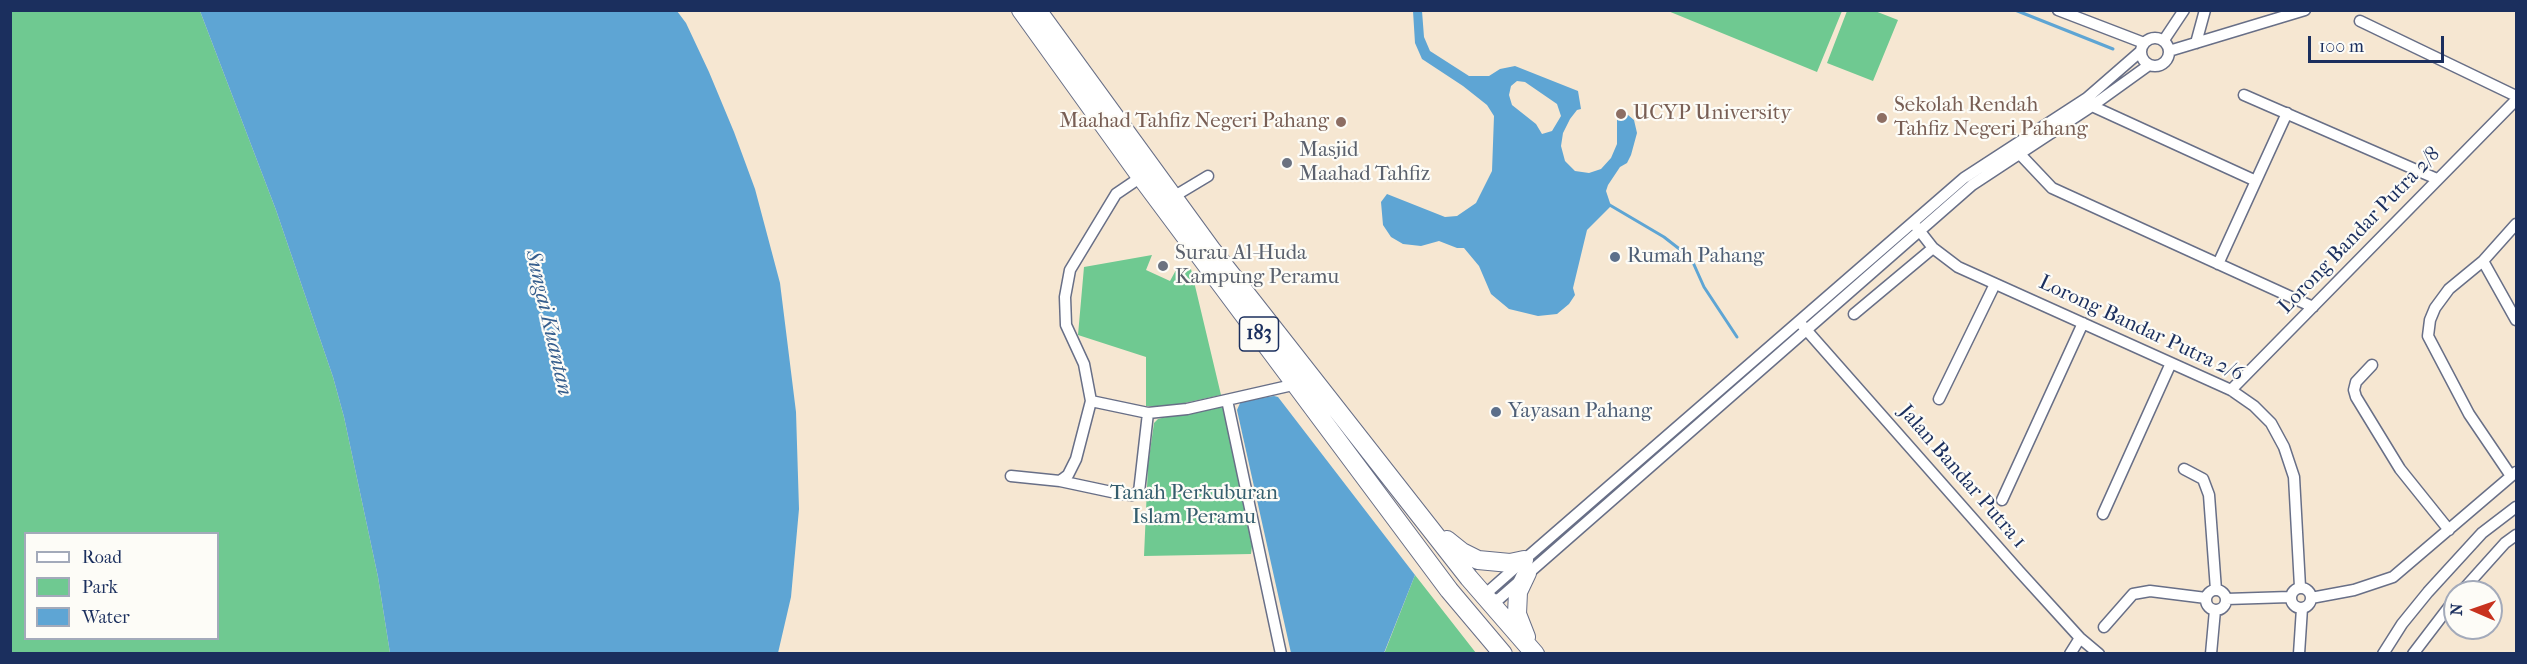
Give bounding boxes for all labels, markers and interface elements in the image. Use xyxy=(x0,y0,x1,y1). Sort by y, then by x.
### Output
scale bar xyxy=(2311,24,2448,62)
text: 100 m xyxy=(2319,36,2364,57)
place label: Sekolah Rendah Tahfiz Negeri Pahang xyxy=(1894,93,2088,143)
place label: UCYP University xyxy=(1633,101,1791,127)
marker: UCYP University xyxy=(1614,107,1628,121)
place label: Maahad Tahfiz Negeri Pahang xyxy=(1059,109,1329,135)
marker: Sekolah Rendah Tahfiz Negeri Pahang xyxy=(1875,111,1889,125)
marker: Maahad Tahfiz Negeri Pahang xyxy=(1334,115,1348,129)
place label: Masjid Maahad Tahfiz xyxy=(1299,138,1430,188)
street label: Lorong Bandar Putra 2/8 xyxy=(2274,142,2446,320)
marker: Masjid Maahad Tahfiz xyxy=(1280,156,1294,170)
place label: Surau Al-Huda Kampung Peramu xyxy=(1175,241,1339,291)
place label: Rumah Pahang xyxy=(1627,244,1764,270)
water label: Sungai Kuantan xyxy=(518,248,578,398)
marker: Rumah Pahang xyxy=(1608,250,1622,264)
marker: Surau Al-Huda Kampung Peramu xyxy=(1156,259,1170,273)
street label: Lorong Bandar Putra 2/6 xyxy=(2035,270,2247,388)
road number: 183 xyxy=(1240,317,1278,351)
place label: Yayasan Pahang xyxy=(1508,399,1652,425)
street label: Jalan Bandar Putra 1 xyxy=(1893,400,2031,554)
marker: Yayasan Pahang xyxy=(1489,405,1503,419)
park label: Tanah Perkuburan Islam Peramu xyxy=(1110,481,1278,531)
legend xyxy=(24,532,219,640)
text: Road xyxy=(82,547,122,568)
text: Park xyxy=(82,577,118,598)
north arrow xyxy=(2443,580,2503,640)
text: N xyxy=(2447,603,2466,616)
text: Water xyxy=(82,607,130,628)

